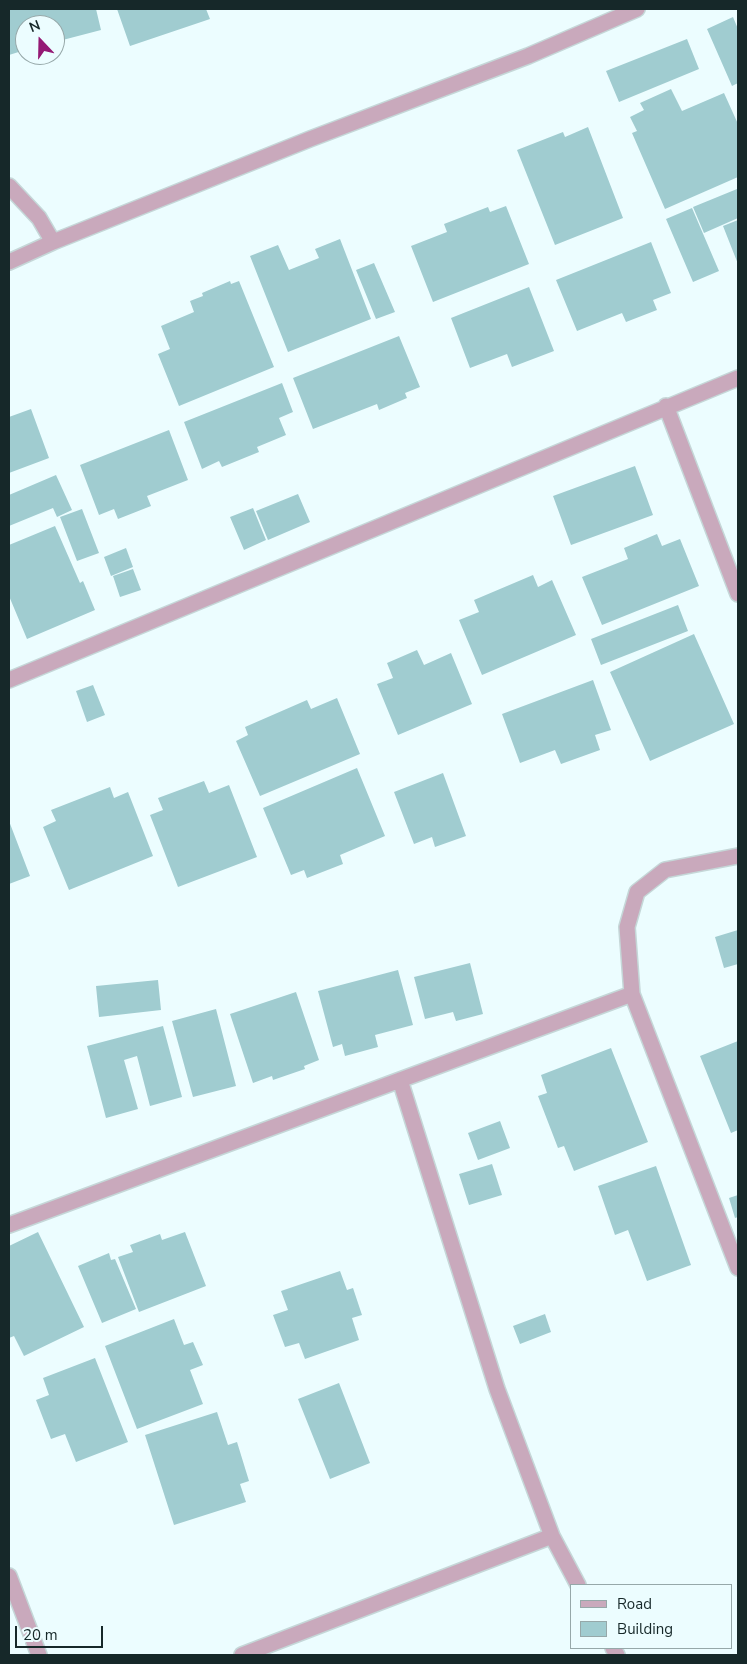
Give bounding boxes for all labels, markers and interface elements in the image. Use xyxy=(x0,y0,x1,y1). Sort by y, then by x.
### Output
north arrow xyxy=(15,15,65,65)
text: N xyxy=(26,16,43,37)
legend xyxy=(570,1584,732,1649)
text: Road xyxy=(617,1594,652,1614)
scale bar xyxy=(18,1616,105,1648)
text: Building xyxy=(617,1619,673,1639)
text: 20 m xyxy=(23,1625,58,1645)

